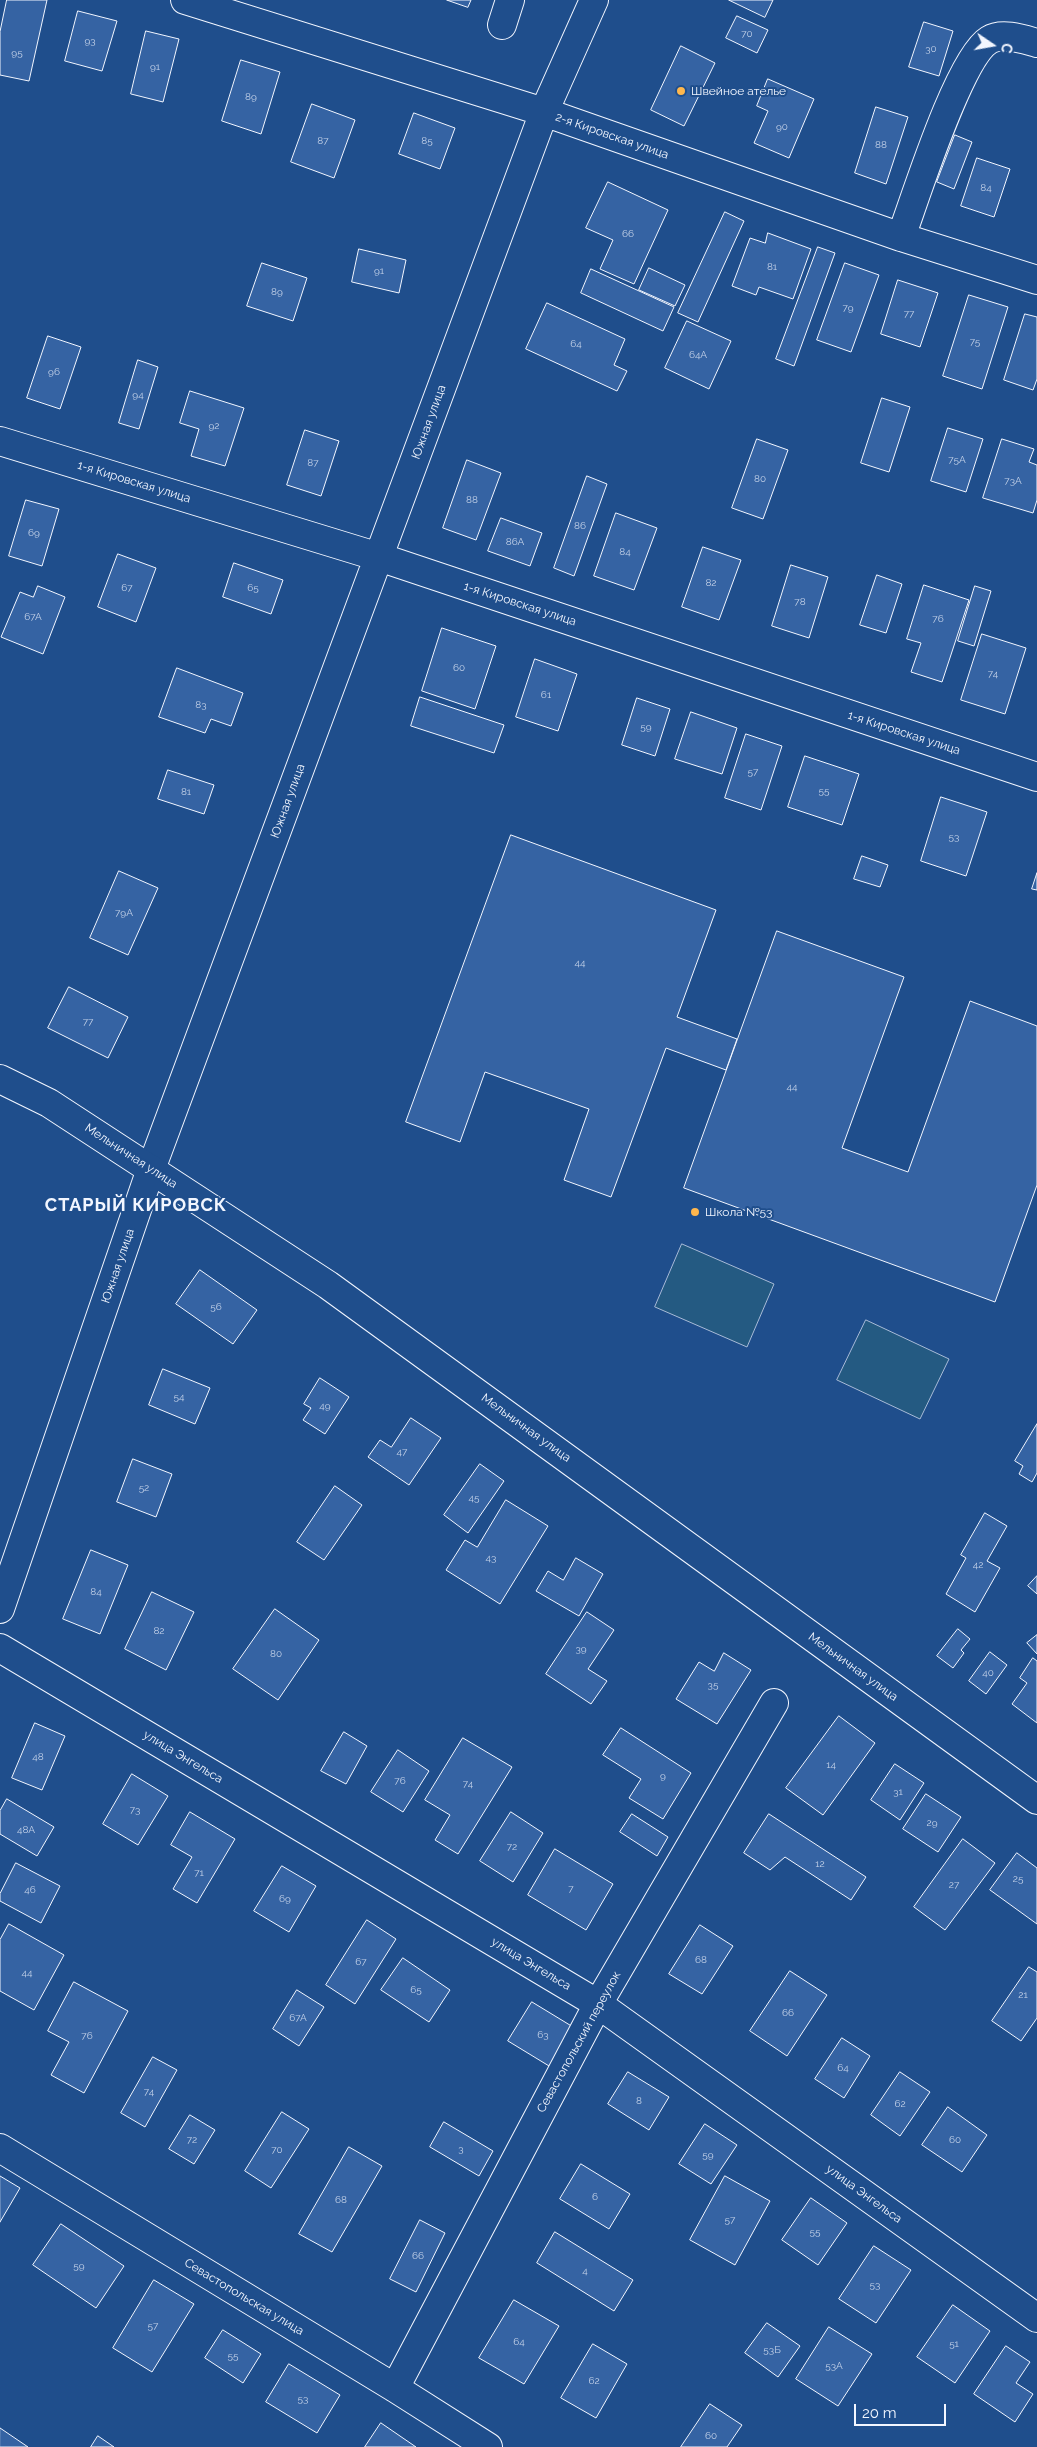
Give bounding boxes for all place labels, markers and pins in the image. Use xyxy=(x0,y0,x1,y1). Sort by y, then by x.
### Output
place label: Швейное ателье xyxy=(691,84,786,98)
marker: Швейное ателье xyxy=(675,85,687,97)
place label: Школа №53 xyxy=(705,1205,773,1219)
marker: Школа №53 xyxy=(689,1206,701,1218)

